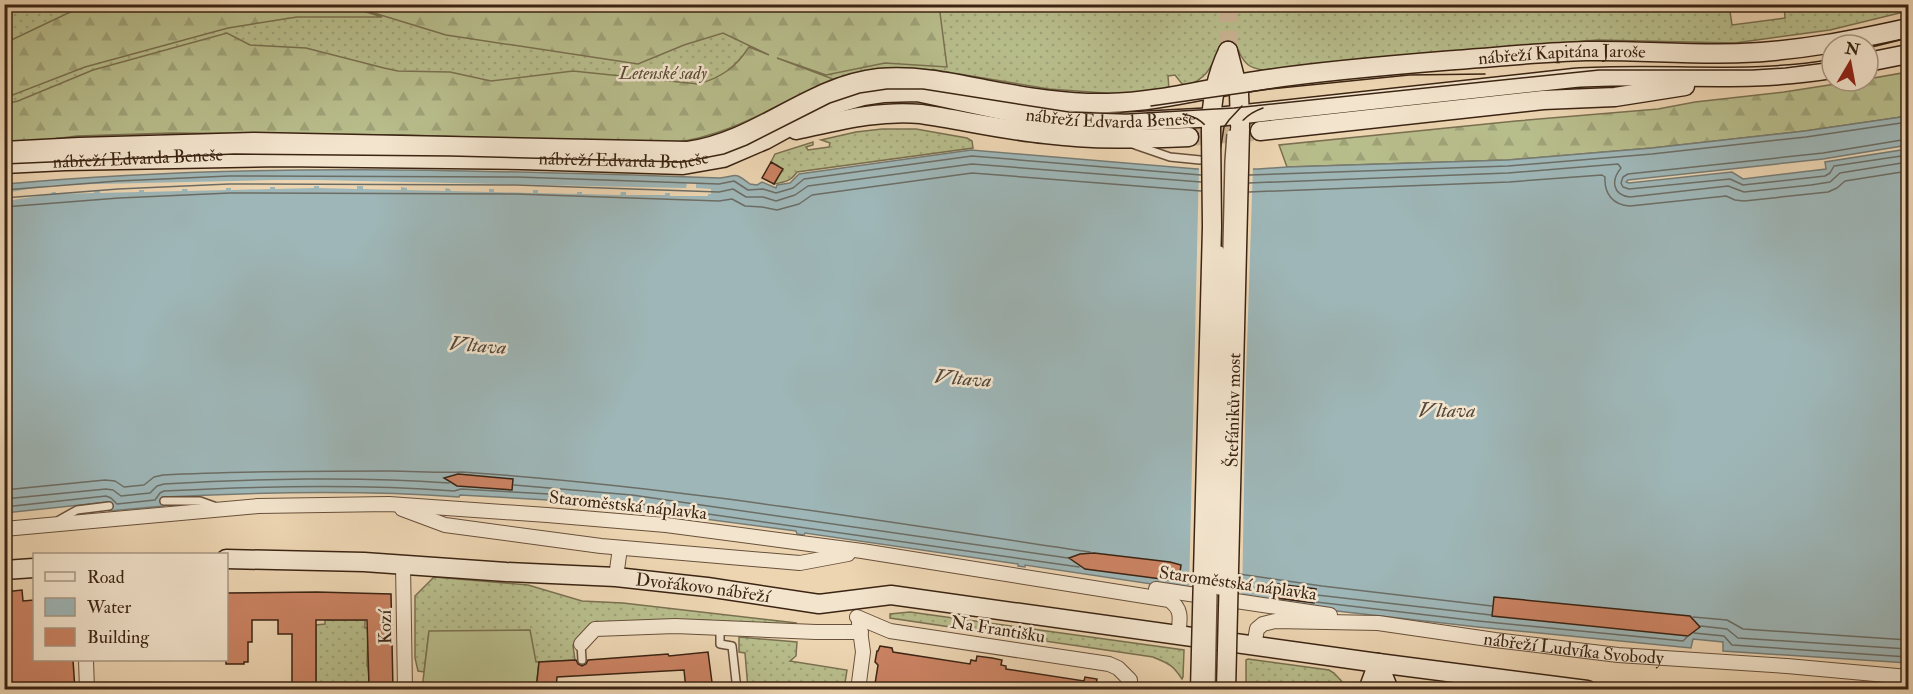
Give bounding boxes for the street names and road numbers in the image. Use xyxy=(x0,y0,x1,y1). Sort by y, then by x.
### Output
street label: nábřeží Kapitána Jaroše xyxy=(1477,40,1647,70)
street label: nábřeží Edvarda Beneše xyxy=(1024,103,1197,134)
street label: nábřeží Edvarda Beneše xyxy=(52,143,224,174)
street label: nábřeží Edvarda Beneše xyxy=(538,146,711,175)
street label: Štefánikův most xyxy=(1220,352,1246,468)
street label: Staroměstská náplavka xyxy=(548,486,709,525)
street label: Staroměstská náplavka xyxy=(1158,561,1319,606)
street label: Dvořákovo nábřeží xyxy=(634,568,773,609)
street label: Kozí xyxy=(374,608,397,644)
street label: Na Františku xyxy=(949,611,1047,648)
street label: nábřeží Ludvíka Svobody xyxy=(1482,628,1666,670)

